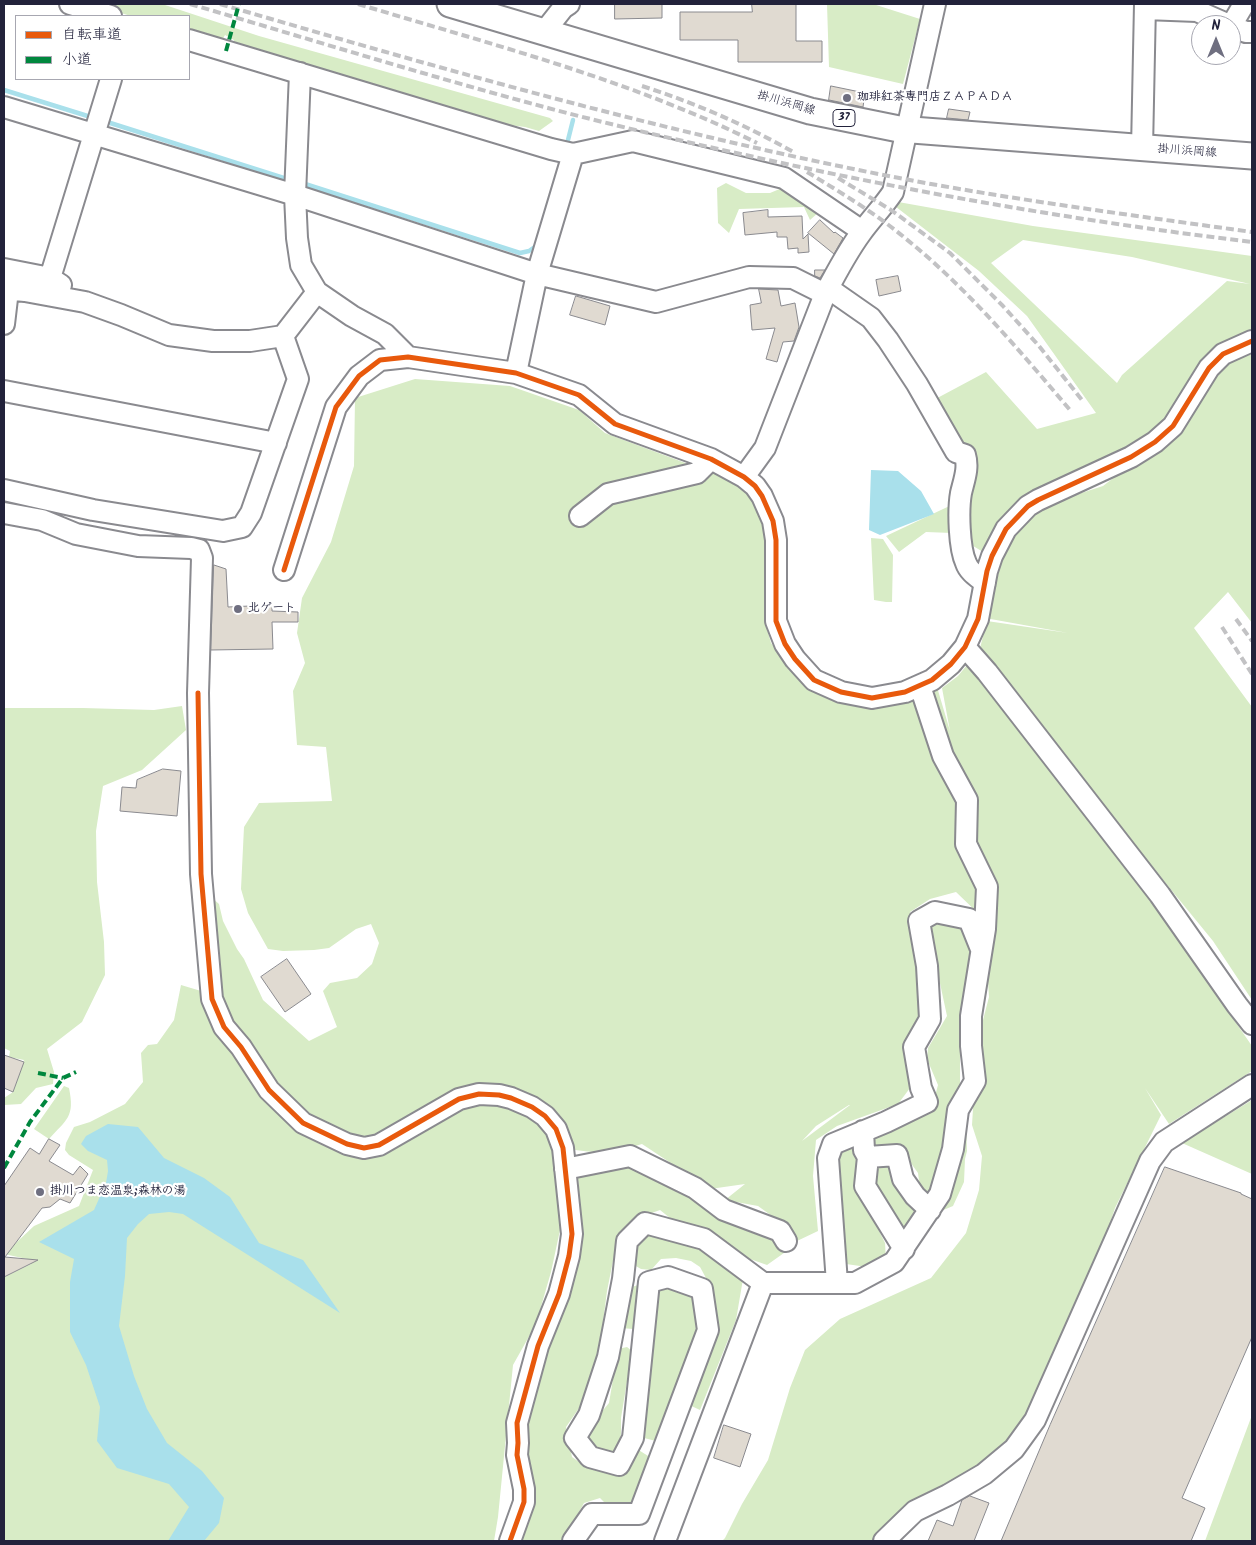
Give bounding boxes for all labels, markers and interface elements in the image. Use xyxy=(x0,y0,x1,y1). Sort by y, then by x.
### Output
legend xyxy=(15,15,190,80)
north arrow xyxy=(1191,15,1241,65)
text: N xyxy=(1212,15,1220,37)
text: 自転車道 xyxy=(62,23,122,47)
text: 小道 xyxy=(62,48,92,72)
street label: 掛川浜岡線 xyxy=(755,89,817,119)
place label: 珈琲紅茶専門店ＺＡＰＡＤＡ xyxy=(857,91,1013,105)
marker: 珈琲紅茶専門店ＺＡＰＡＤＡ xyxy=(841,92,853,104)
road number: 37 xyxy=(833,110,855,126)
street label: 掛川浜岡線 xyxy=(1157,143,1217,161)
place label: 北ゲート xyxy=(248,602,296,616)
marker: 北ゲート xyxy=(232,603,244,615)
place label: 掛川つま恋温泉;森林の湯 xyxy=(50,1185,186,1199)
marker: 掛川つま恋温泉;森林の湯 xyxy=(34,1186,46,1198)

